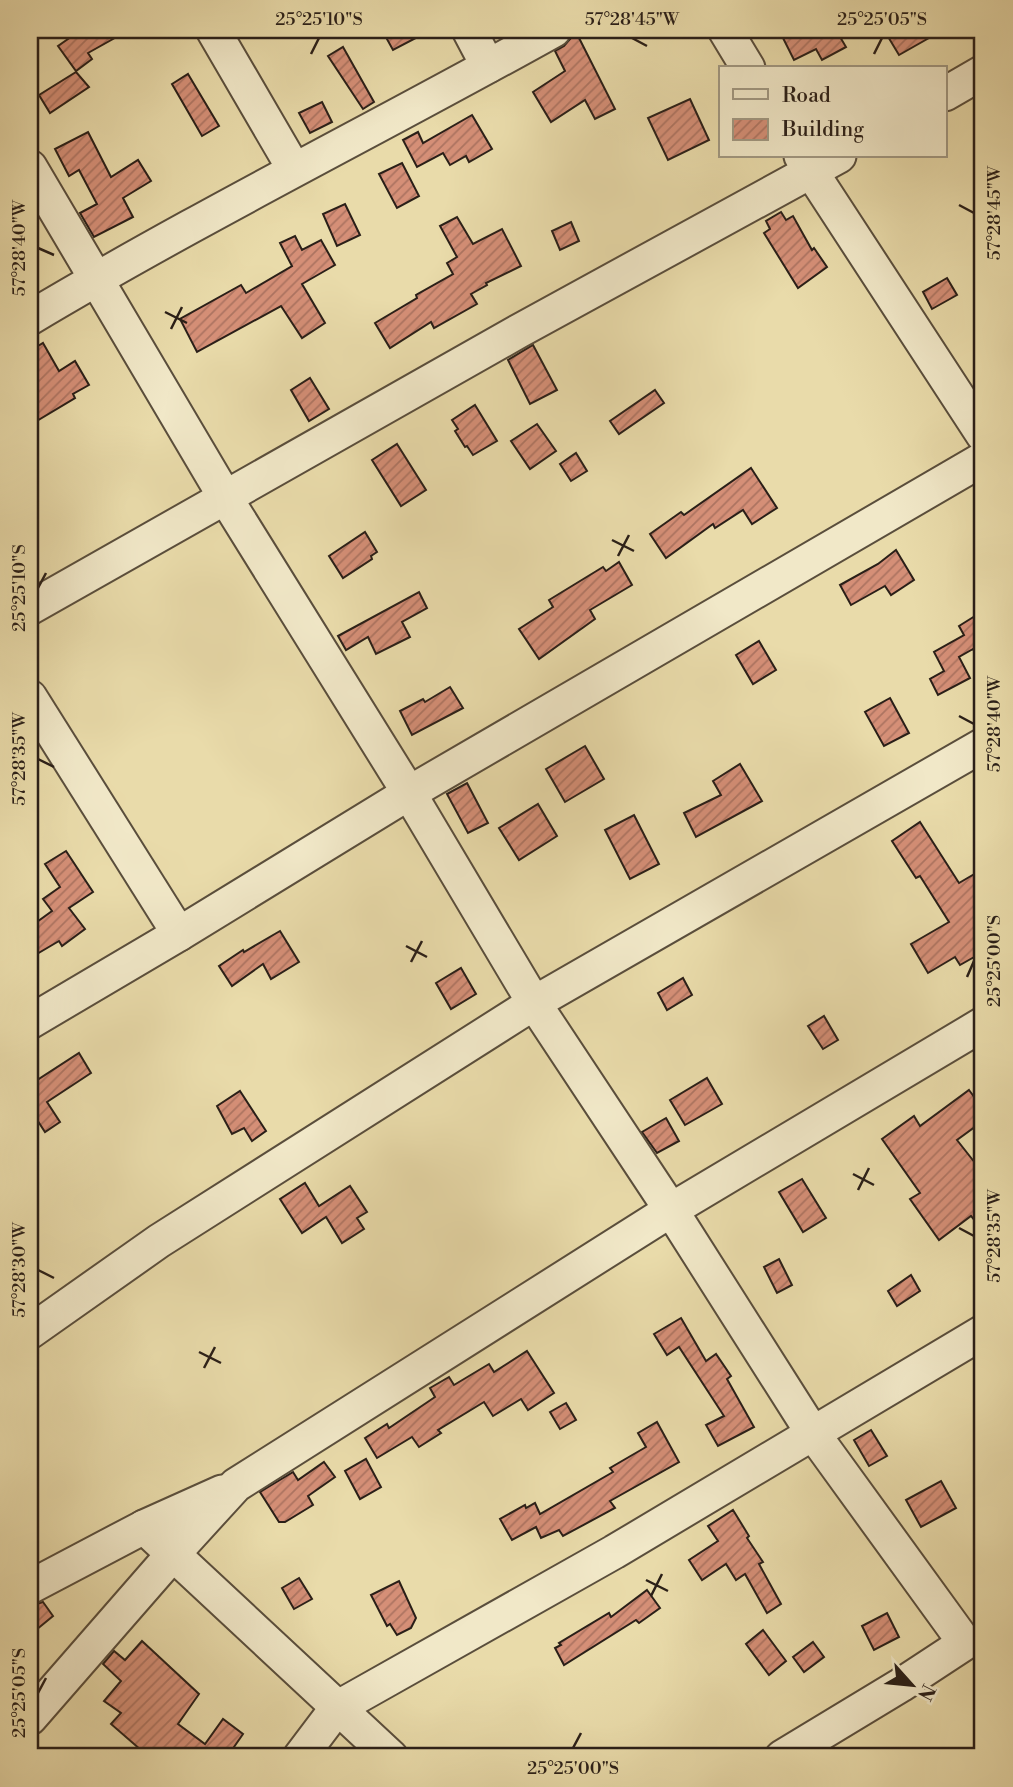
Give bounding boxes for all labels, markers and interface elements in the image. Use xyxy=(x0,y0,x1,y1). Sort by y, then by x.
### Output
text: 25°25'10"S xyxy=(275,8,363,31)
text: 57°28'45"W xyxy=(585,8,680,31)
text: 25°25'05"S xyxy=(837,8,927,31)
legend xyxy=(719,66,946,158)
text: Road xyxy=(782,83,831,109)
text: Building xyxy=(781,117,864,143)
text: 57°28'45"W xyxy=(983,165,1006,260)
text: 57°28'40"W xyxy=(8,199,31,296)
text: 25°25'10"S xyxy=(8,544,31,632)
text: 57°28'40"W xyxy=(983,675,1006,772)
text: 57°28'35"W xyxy=(8,712,31,806)
text: 25°25'00"S xyxy=(983,915,1006,1007)
text: 57°28'35"W xyxy=(983,1189,1006,1283)
text: 57°28'30"W xyxy=(8,1222,31,1318)
text: 25°25'05"S xyxy=(8,1648,31,1738)
north arrow xyxy=(876,1650,946,1720)
text: N xyxy=(912,1680,940,1704)
text: 25°25'00"S xyxy=(527,1757,619,1780)

